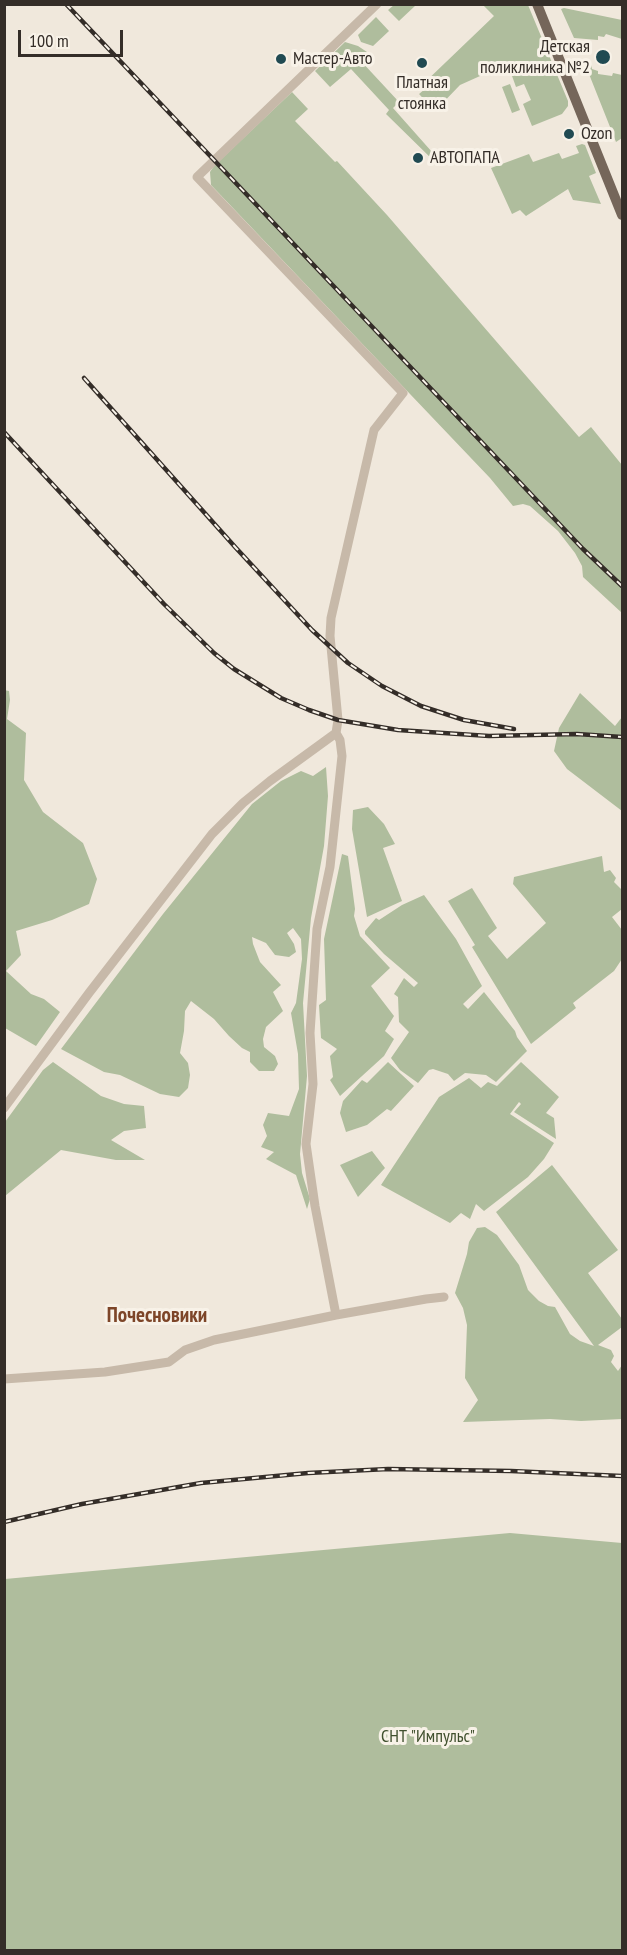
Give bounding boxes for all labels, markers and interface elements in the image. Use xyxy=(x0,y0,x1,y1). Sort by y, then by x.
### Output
scale bar xyxy=(21,18,126,56)
text: 100 m xyxy=(29,29,69,52)
place label: Детская поликлиника №2 xyxy=(480,36,590,78)
place label: Мастер-Авто xyxy=(293,48,372,70)
marker: Детская поликлиника №2 xyxy=(594,48,612,66)
marker: Мастер-Авто xyxy=(274,52,288,66)
marker: Платная стоянка xyxy=(415,56,429,70)
place label: Платная стоянка xyxy=(396,72,448,115)
place label: Ozon xyxy=(581,123,613,145)
marker: Ozon xyxy=(562,127,576,141)
place label: АВТОПАПА xyxy=(430,147,500,169)
marker: АВТОПАПА xyxy=(411,151,425,165)
district label: Почесновики xyxy=(107,1303,207,1329)
park label: СНТ "Импульс" xyxy=(381,1726,475,1748)

